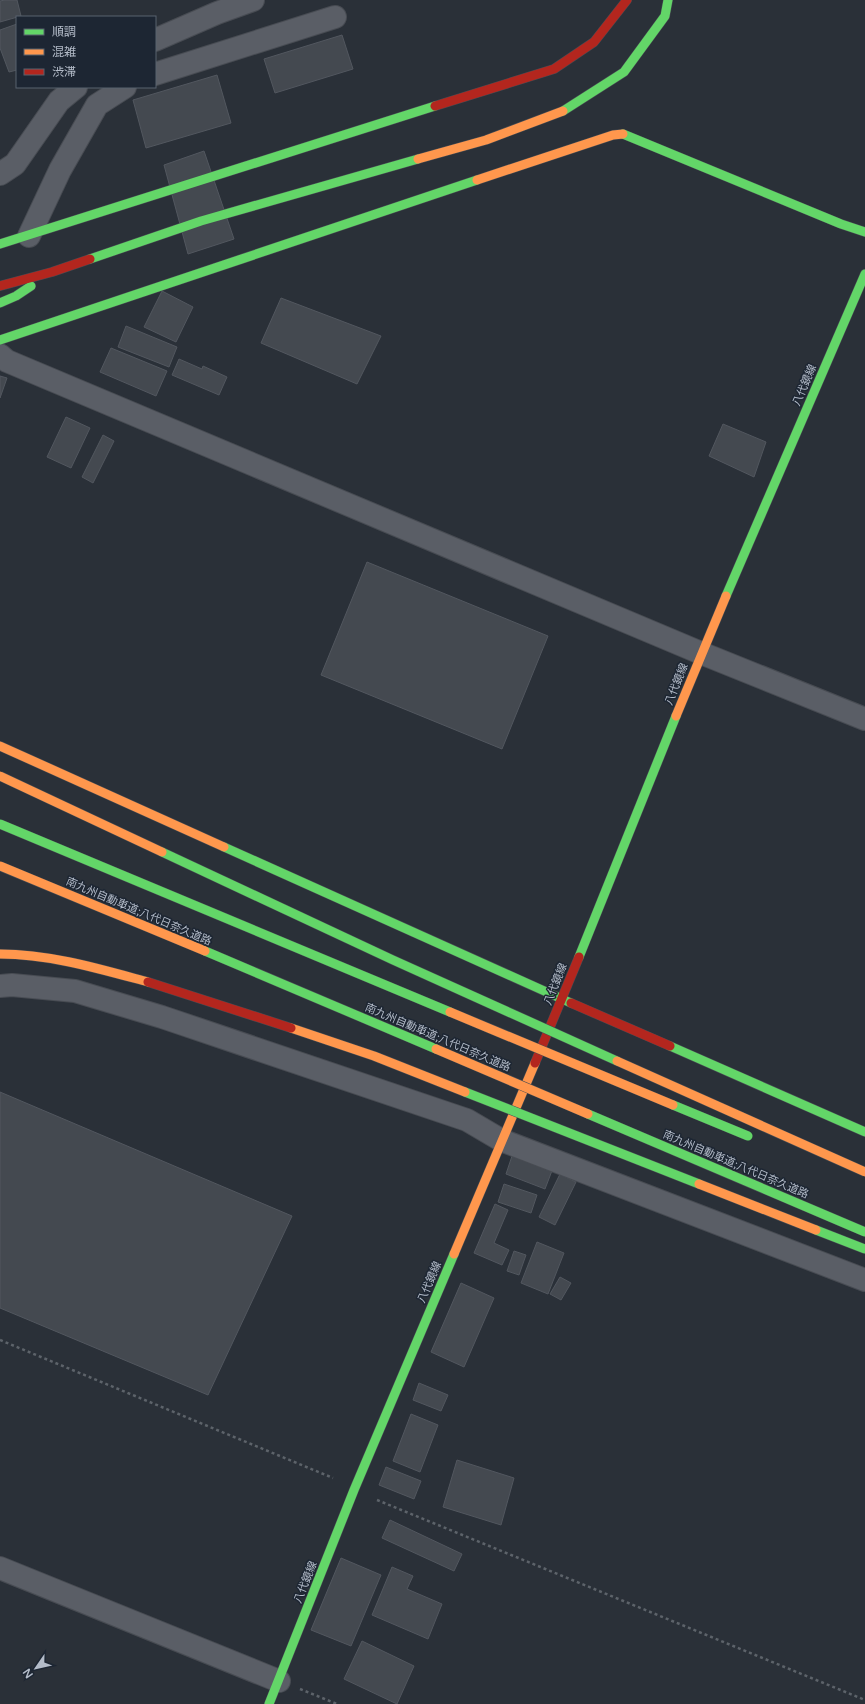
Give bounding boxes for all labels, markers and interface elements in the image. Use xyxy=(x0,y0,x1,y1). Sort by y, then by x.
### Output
legend xyxy=(16,16,156,88)
text: 順調 xyxy=(52,25,76,39)
text: 混雑 xyxy=(52,45,76,59)
text: 渋滞 xyxy=(52,65,76,79)
street label: 八代鏡線 xyxy=(790,362,819,408)
street label: 八代鏡線 xyxy=(662,661,691,707)
street label: 南九州自動車道;八代日奈久道路 xyxy=(64,875,214,948)
street label: 八代鏡線 xyxy=(541,961,570,1007)
street label: 南九州自動車道;八代日奈久道路 xyxy=(363,1001,513,1074)
street label: 南九州自動車道;八代日奈久道路 xyxy=(661,1128,811,1201)
street label: 八代鏡線 xyxy=(415,1259,444,1305)
street label: 八代鏡線 xyxy=(291,1559,320,1605)
north arrow xyxy=(16,1648,56,1688)
text: N xyxy=(20,1666,36,1681)

